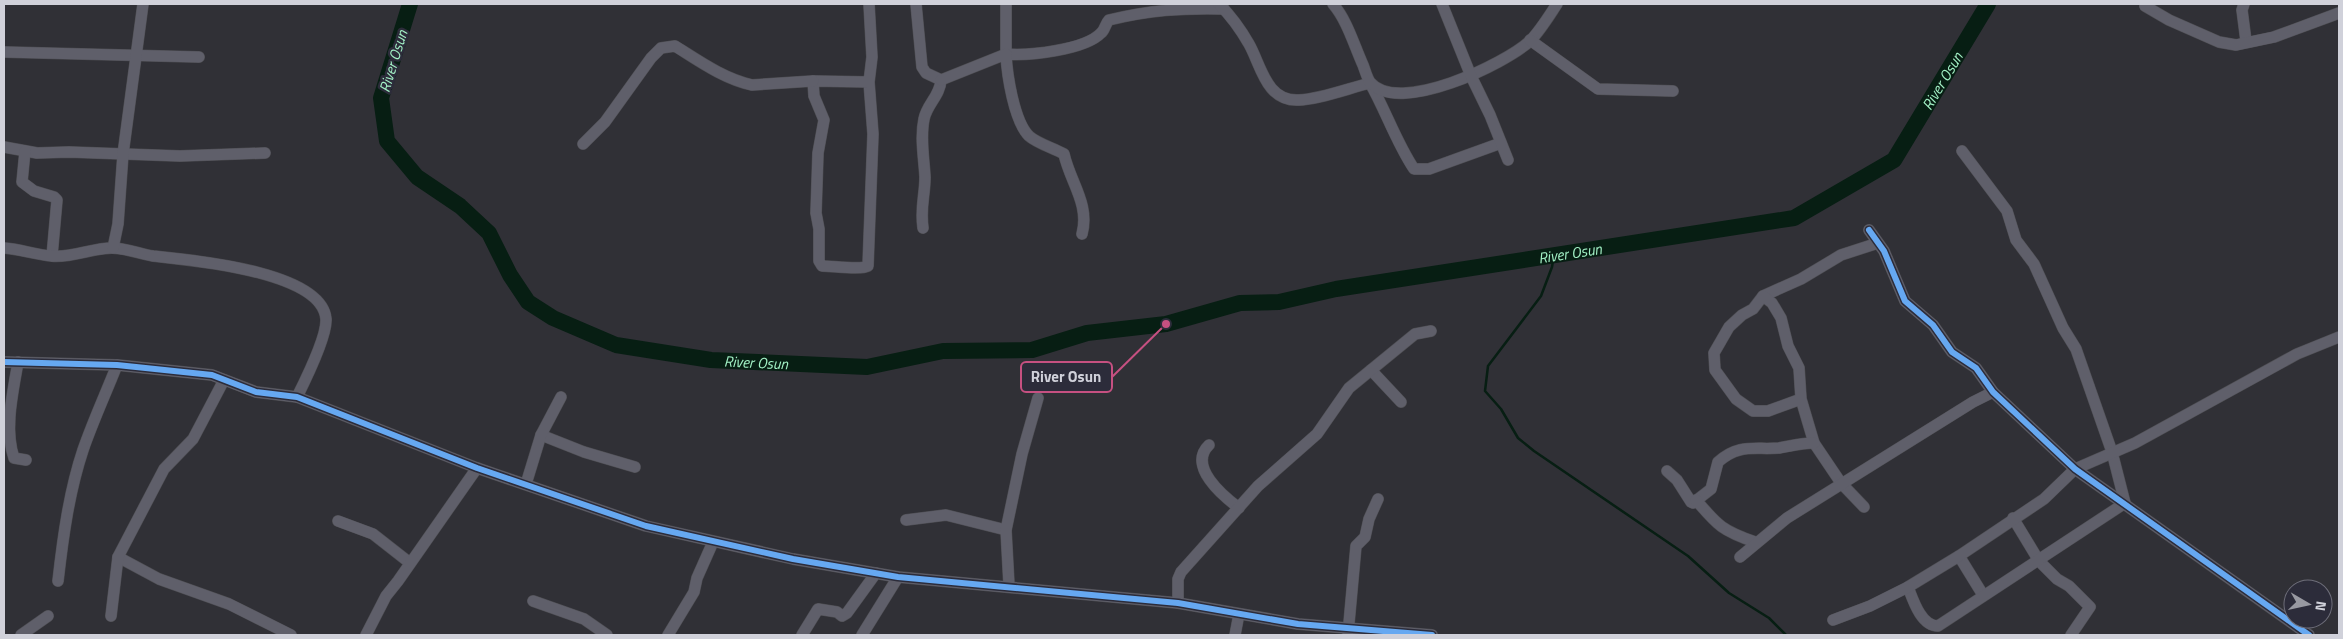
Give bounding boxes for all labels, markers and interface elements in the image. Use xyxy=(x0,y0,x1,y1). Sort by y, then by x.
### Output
water label: River Osun xyxy=(373,27,413,95)
water label: River Osun xyxy=(1915,47,1968,114)
water label: River Osun xyxy=(1537,236,1604,269)
water label: River Osun xyxy=(724,349,789,375)
callout: River Osun xyxy=(1021,362,1112,392)
text: River Osun xyxy=(1031,365,1101,388)
north arrow xyxy=(2283,579,2333,629)
text: N xyxy=(2310,600,2332,613)

